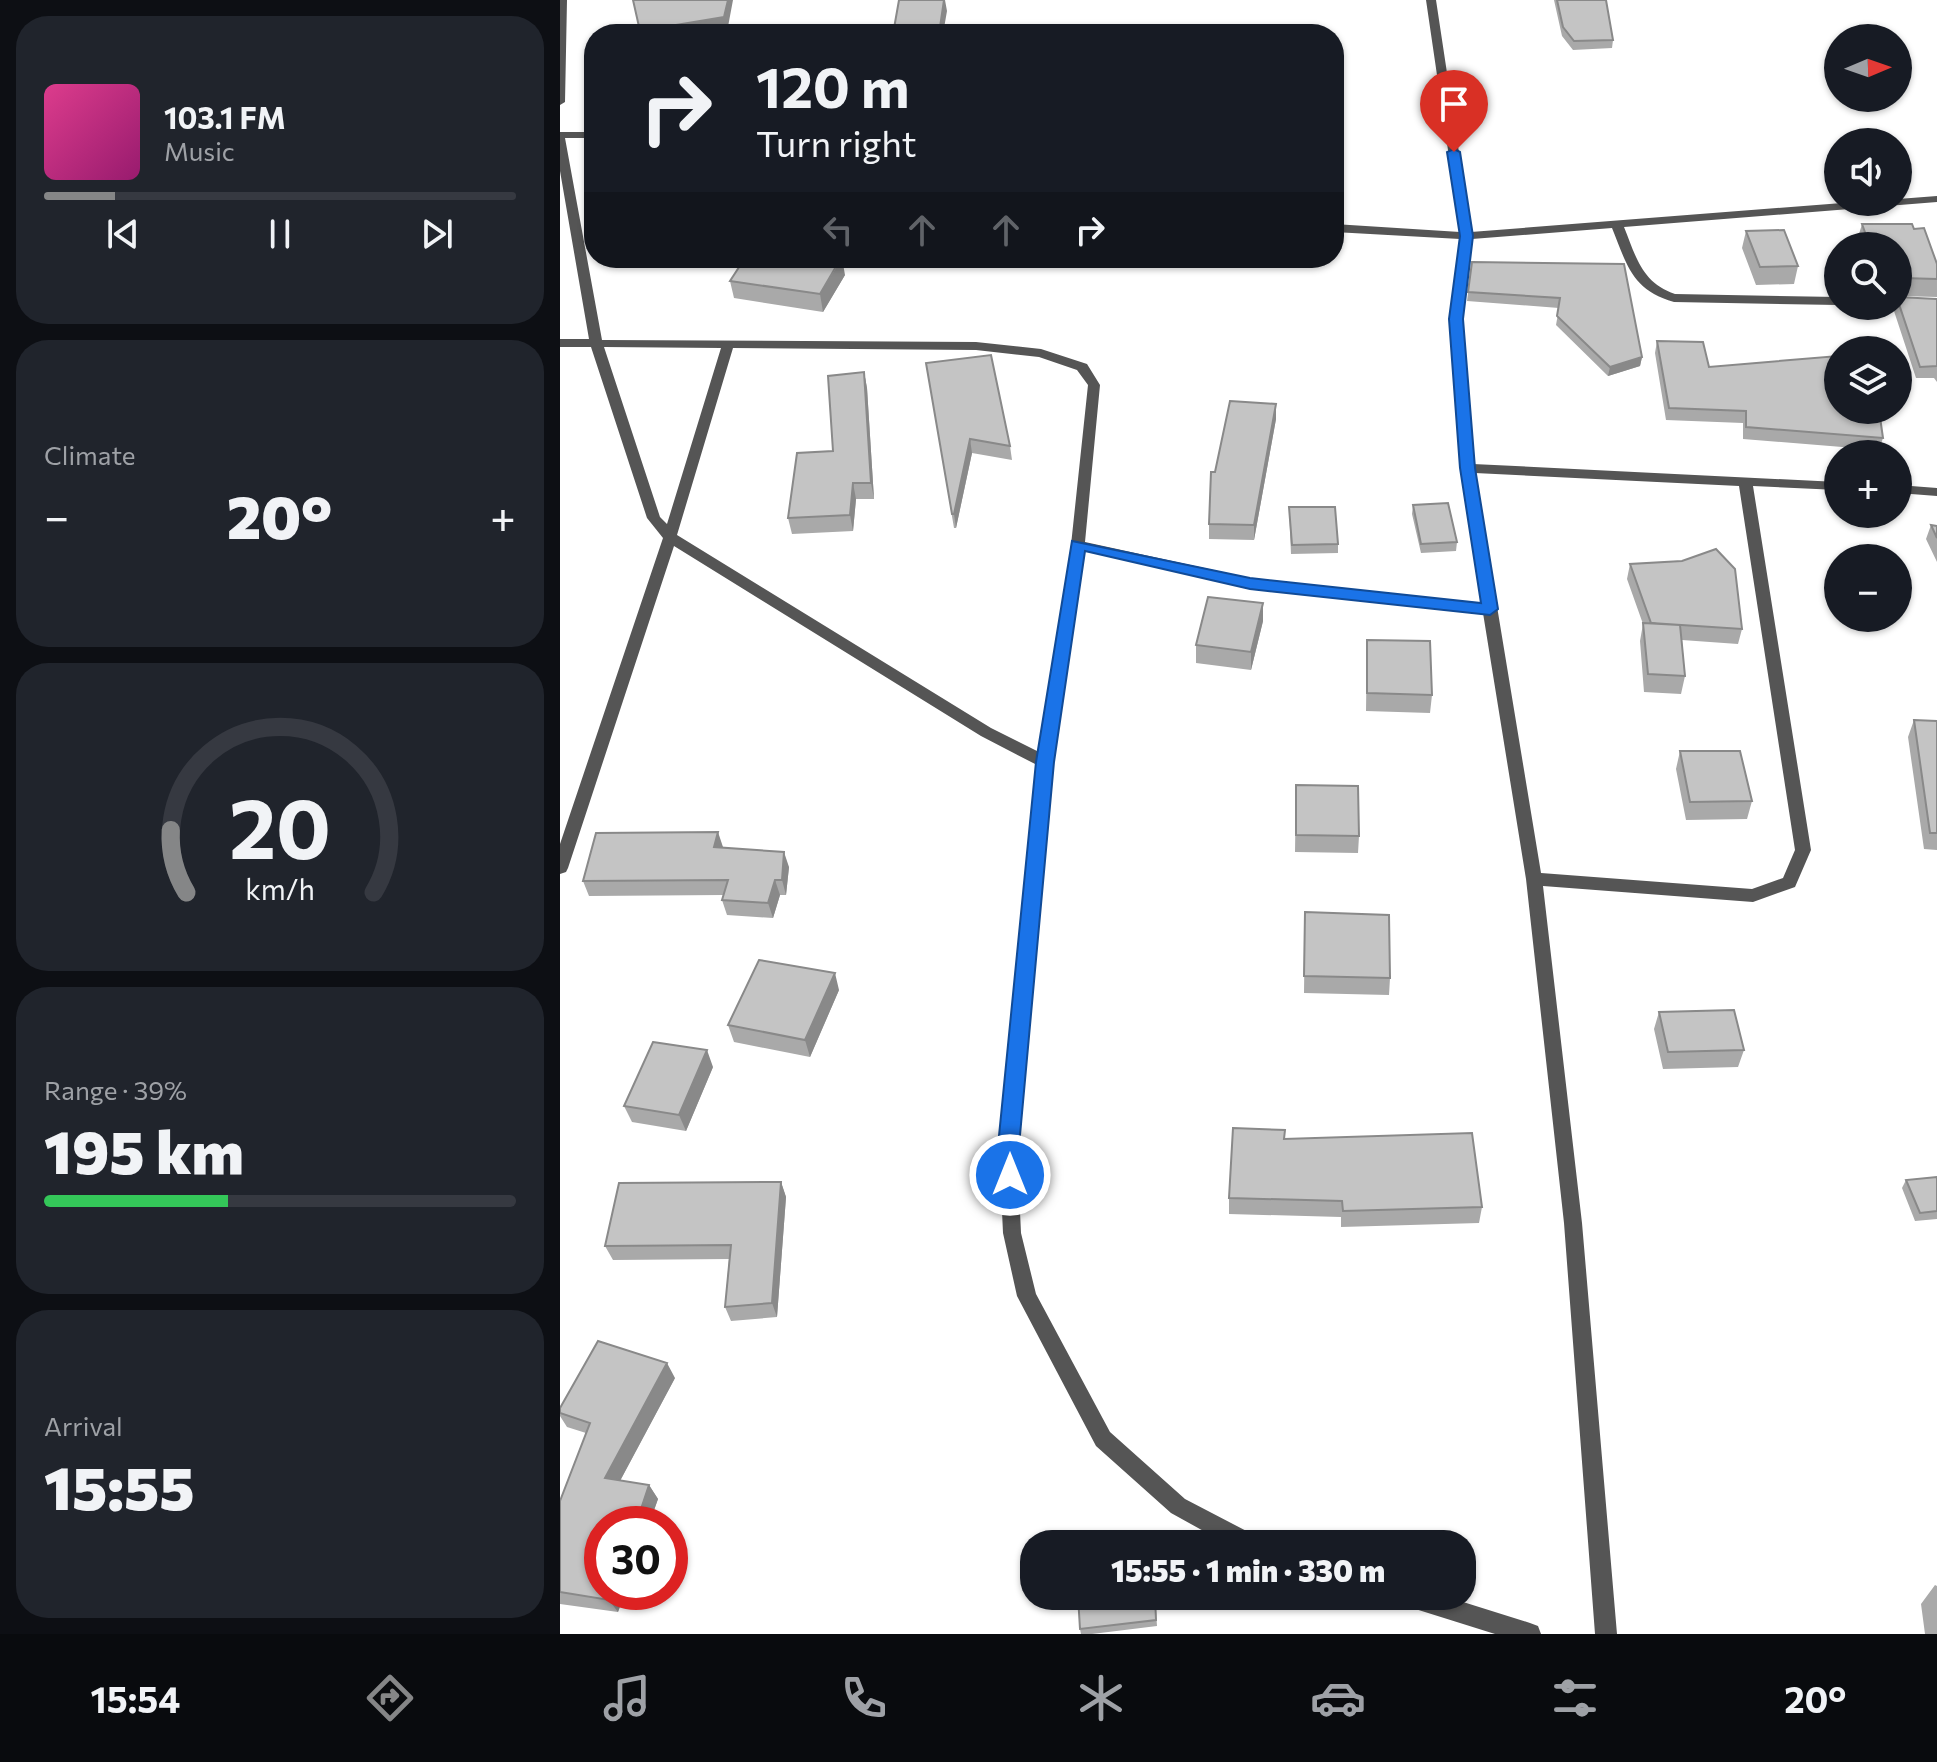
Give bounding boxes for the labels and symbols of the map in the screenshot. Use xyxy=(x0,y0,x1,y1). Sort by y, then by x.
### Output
north arrow xyxy=(1824,24,1912,112)
pin xyxy=(1420,70,1488,152)
position arrow xyxy=(968,1133,1052,1217)
speed limit sign: 30 xyxy=(584,1506,688,1610)

